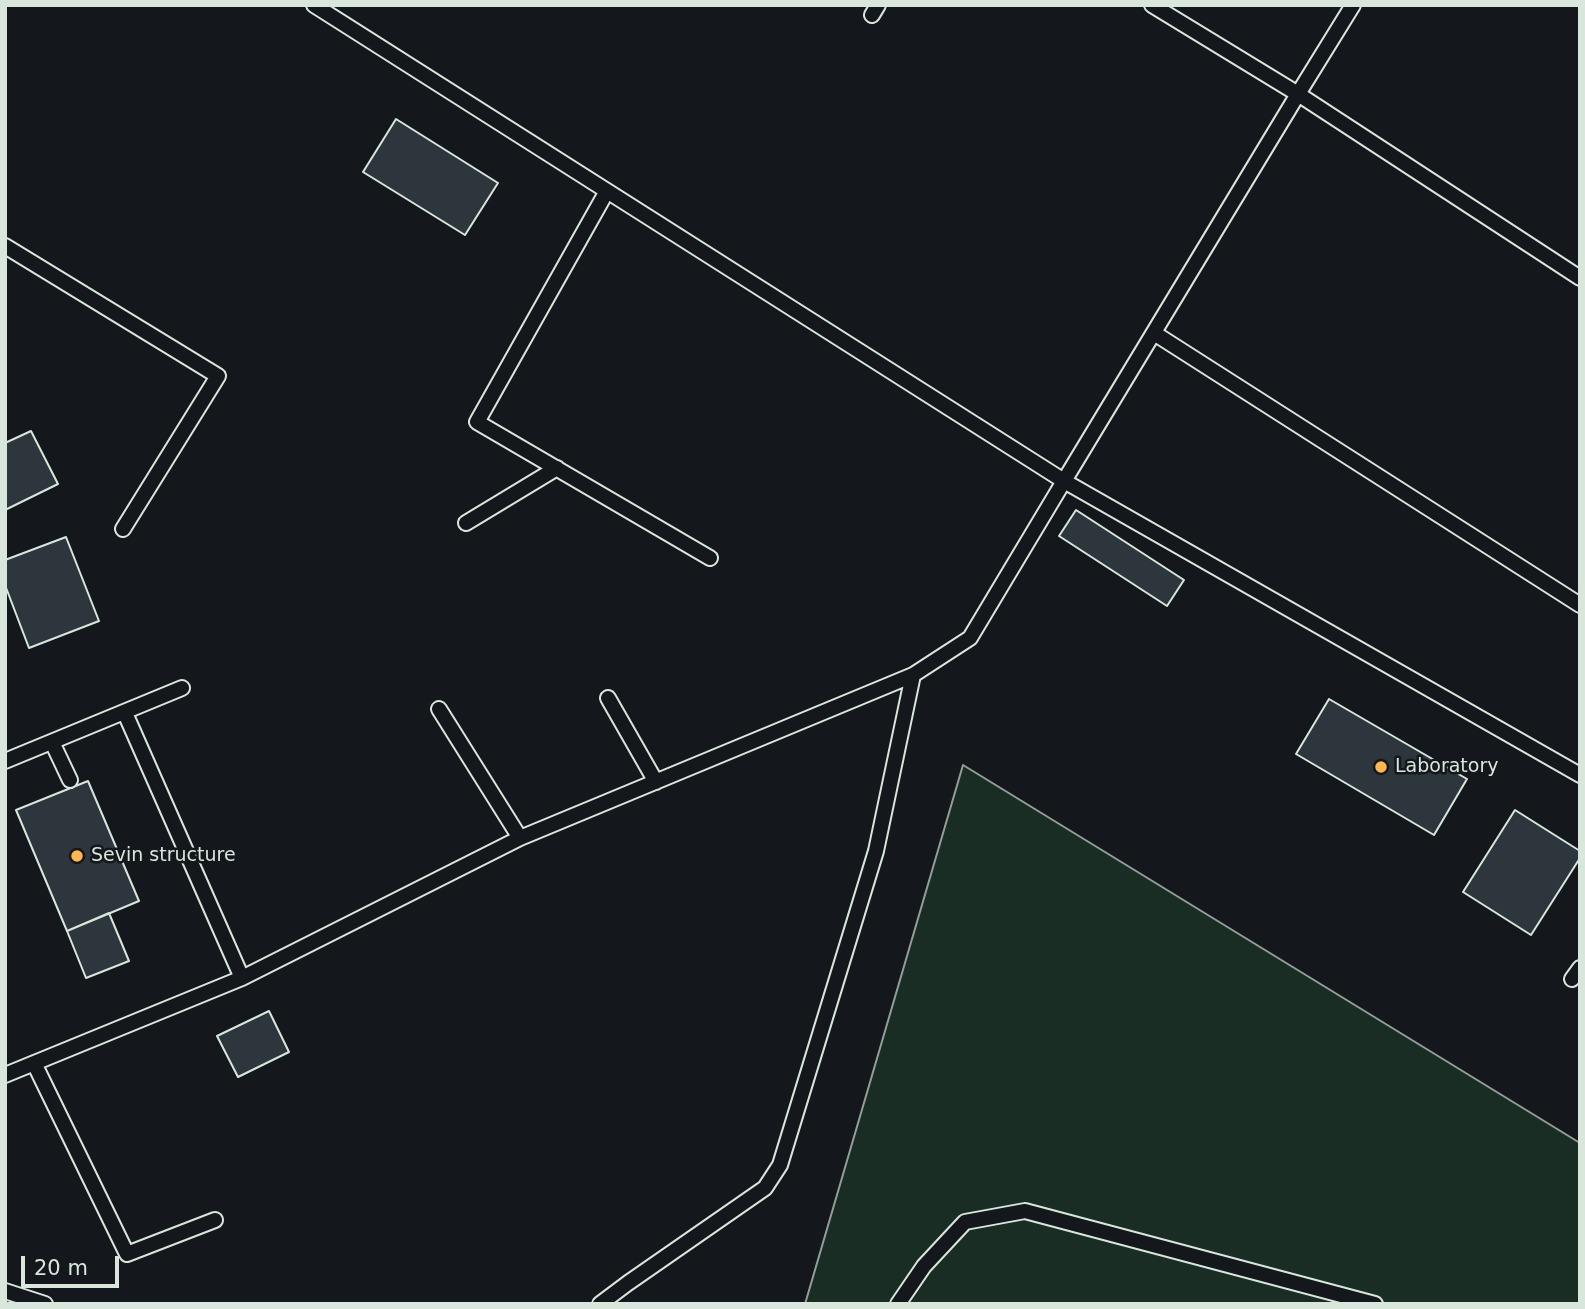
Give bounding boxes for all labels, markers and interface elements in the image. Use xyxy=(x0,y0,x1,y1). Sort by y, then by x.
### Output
place label: Laboratory xyxy=(1395,756,1498,778)
marker: Laboratory xyxy=(1373,759,1389,775)
place label: Sevin structure xyxy=(91,845,236,867)
marker: Sevin structure xyxy=(69,848,85,864)
scale bar xyxy=(24,1242,122,1286)
text: 20 m xyxy=(34,1256,88,1280)

